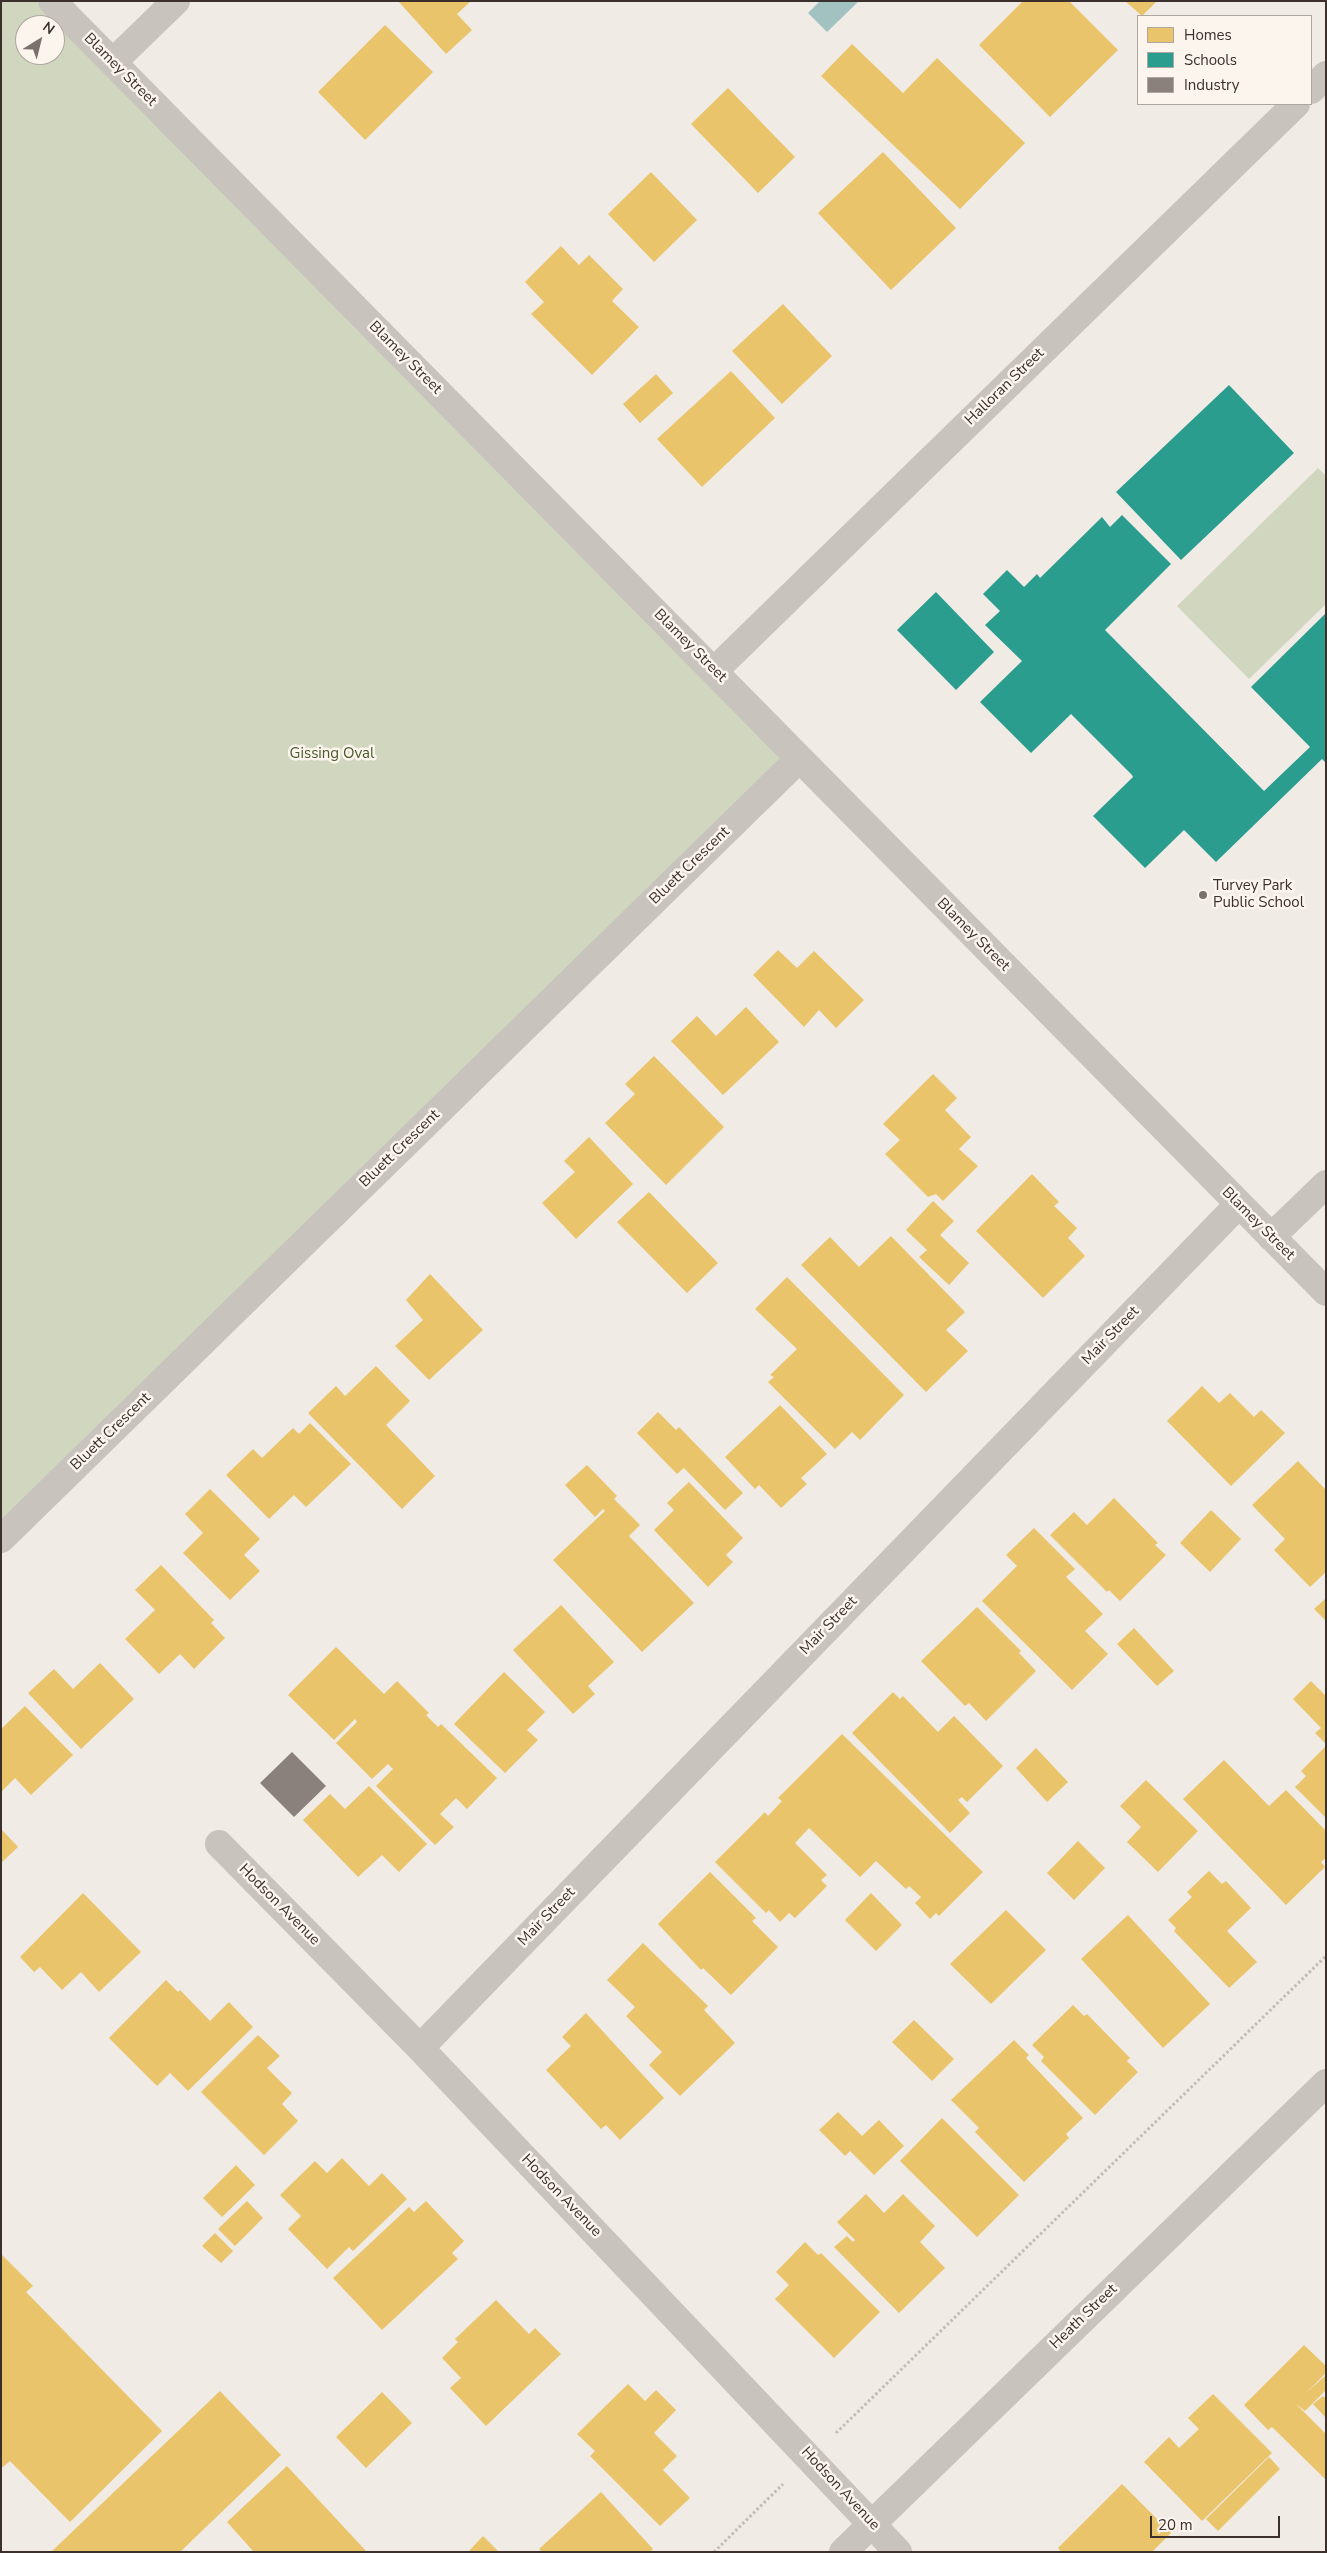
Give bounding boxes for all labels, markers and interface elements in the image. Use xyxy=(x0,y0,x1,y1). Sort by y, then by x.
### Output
north arrow xyxy=(15,15,65,65)
legend xyxy=(1137,15,1312,105)
text: N xyxy=(39,17,58,39)
text: Homes xyxy=(1184,25,1232,45)
street label: Blamey Street xyxy=(80,30,160,110)
text: Schools xyxy=(1184,50,1237,70)
text: Industry xyxy=(1184,75,1239,95)
street label: Blamey Street xyxy=(365,318,445,398)
street label: Halloran Street xyxy=(962,345,1048,429)
street label: Blamey Street xyxy=(650,606,730,686)
park label: Gissing Oval xyxy=(290,745,374,763)
street label: Bluett Crescent xyxy=(646,823,734,909)
place label: Turvey Park Public School xyxy=(1213,877,1304,912)
marker: Turvey Park Public School xyxy=(1197,889,1209,901)
street label: Blamey Street xyxy=(933,895,1013,975)
street label: Bluett Crescent xyxy=(356,1106,444,1192)
street label: Blamey Street xyxy=(1218,1184,1298,1264)
street label: Mair Street xyxy=(1079,1303,1143,1369)
street label: Bluett Crescent xyxy=(67,1389,155,1475)
street label: Mair Street xyxy=(797,1593,861,1659)
street label: Hodson Avenue xyxy=(235,1861,323,1949)
street label: Mair Street xyxy=(515,1884,579,1950)
street label: Hodson Avenue xyxy=(517,2151,605,2241)
street label: Heath Street xyxy=(1047,2281,1121,2353)
street label: Hodson Avenue xyxy=(797,2444,883,2534)
scale bar xyxy=(1152,2506,1282,2538)
text: 20 m xyxy=(1158,2515,1193,2535)

